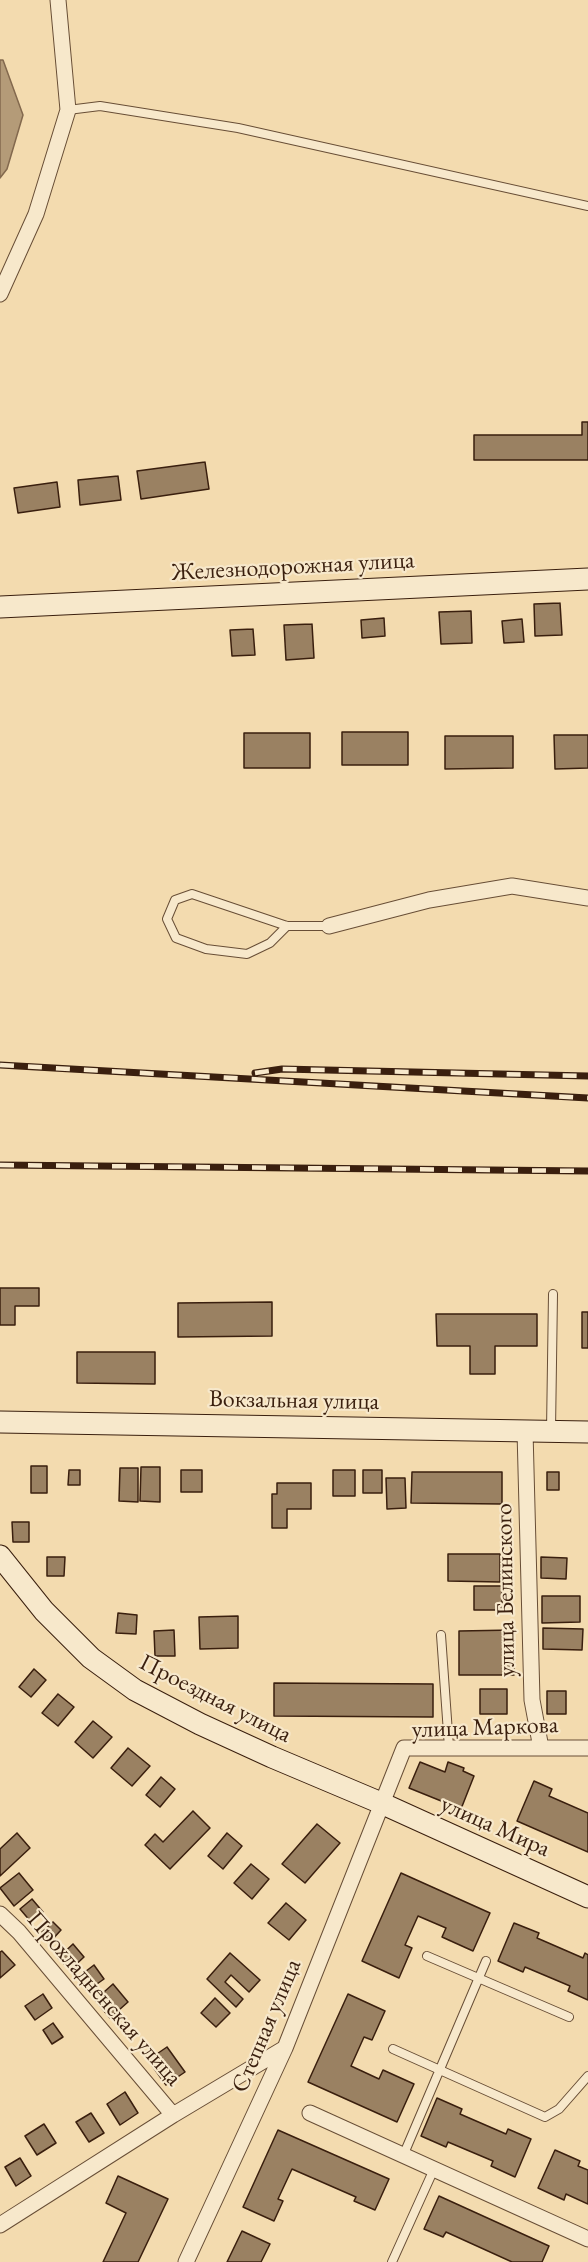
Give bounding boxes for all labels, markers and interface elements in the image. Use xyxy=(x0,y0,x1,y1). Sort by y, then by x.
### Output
street label: Железнодорожная улица xyxy=(171,546,415,588)
street label: Вокзальная улица xyxy=(209,1385,379,1417)
street label: улица Белинского xyxy=(490,1503,522,1677)
street label: Проездная улица xyxy=(134,1648,296,1750)
street label: улица Маркова xyxy=(411,1711,559,1745)
street label: улица Мира xyxy=(436,1790,554,1864)
street label: Прохладненская улица xyxy=(20,1906,188,2092)
street label: Степная улица xyxy=(226,1955,308,2097)

